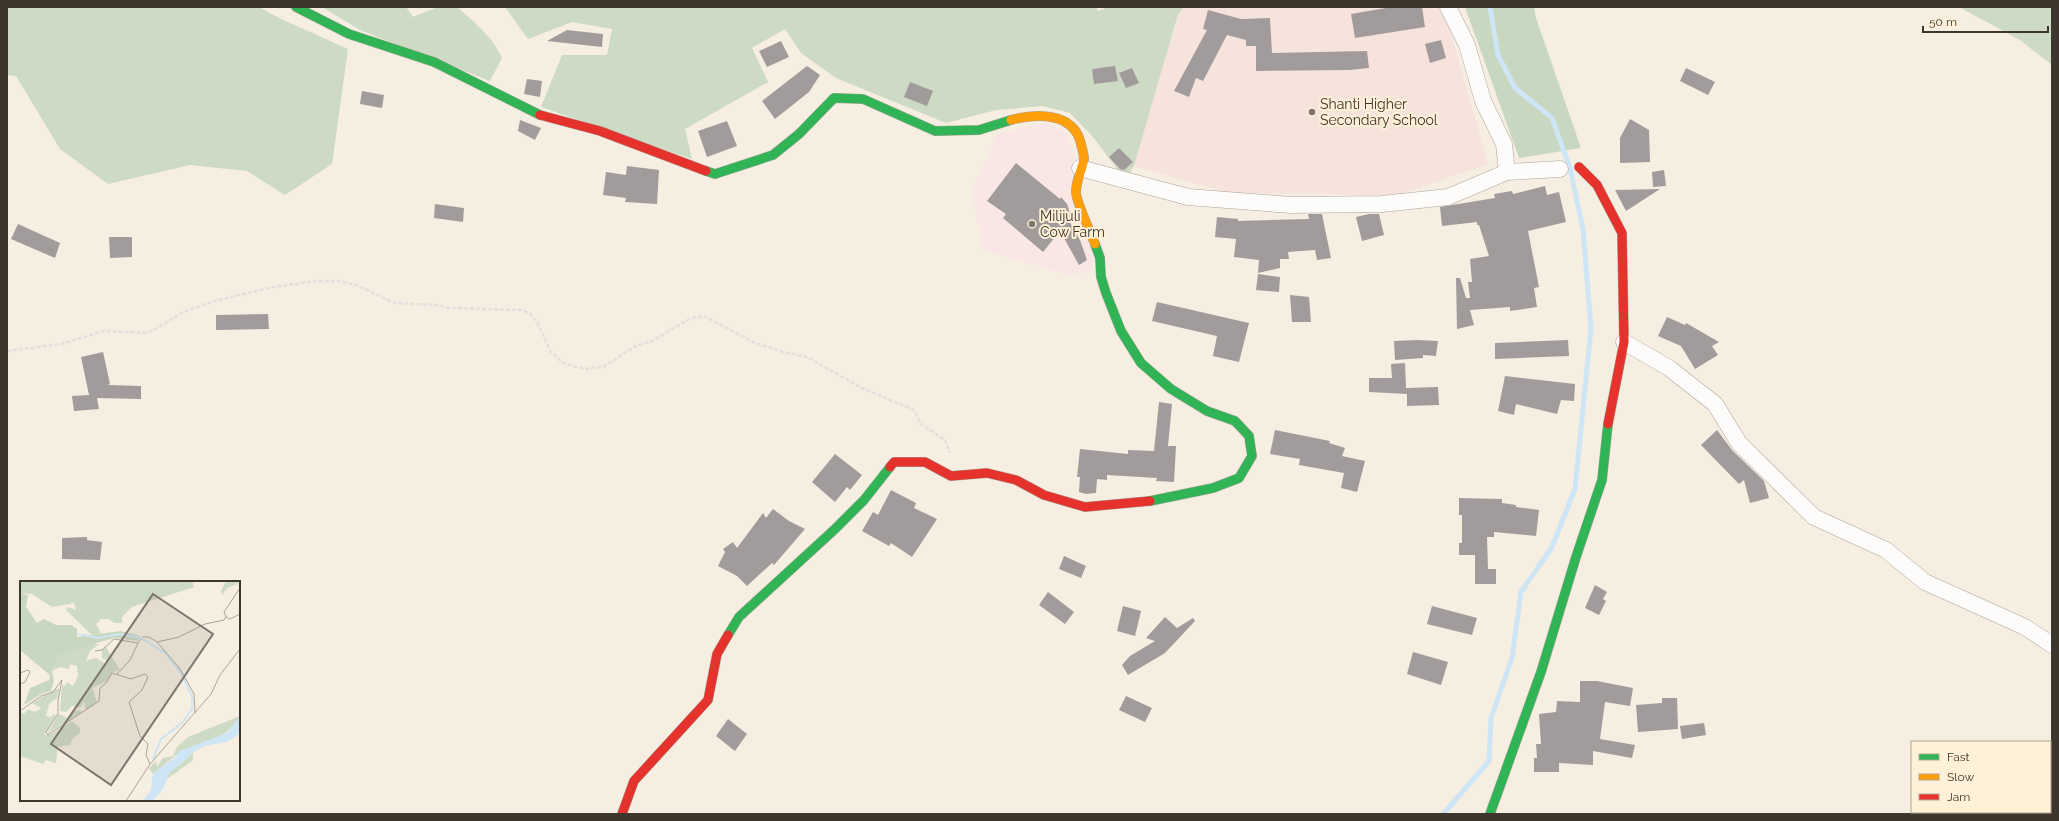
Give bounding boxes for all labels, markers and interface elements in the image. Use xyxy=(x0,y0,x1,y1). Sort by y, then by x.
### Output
scale bar xyxy=(1923,8,2048,34)
text: 50 m xyxy=(1929,15,1957,29)
place label: Shanti Higher Secondary School xyxy=(1320,96,1438,128)
marker: Shanti Higher Secondary School xyxy=(1307,107,1317,117)
place label: Milijuli Cow Farm xyxy=(1040,208,1105,240)
marker: Milijuli Cow Farm xyxy=(1027,219,1037,229)
inset map xyxy=(20,581,240,801)
legend xyxy=(1911,741,2051,813)
text: Fast xyxy=(1947,750,1970,764)
text: Slow xyxy=(1947,770,1974,784)
text: Jam xyxy=(1947,790,1970,804)

